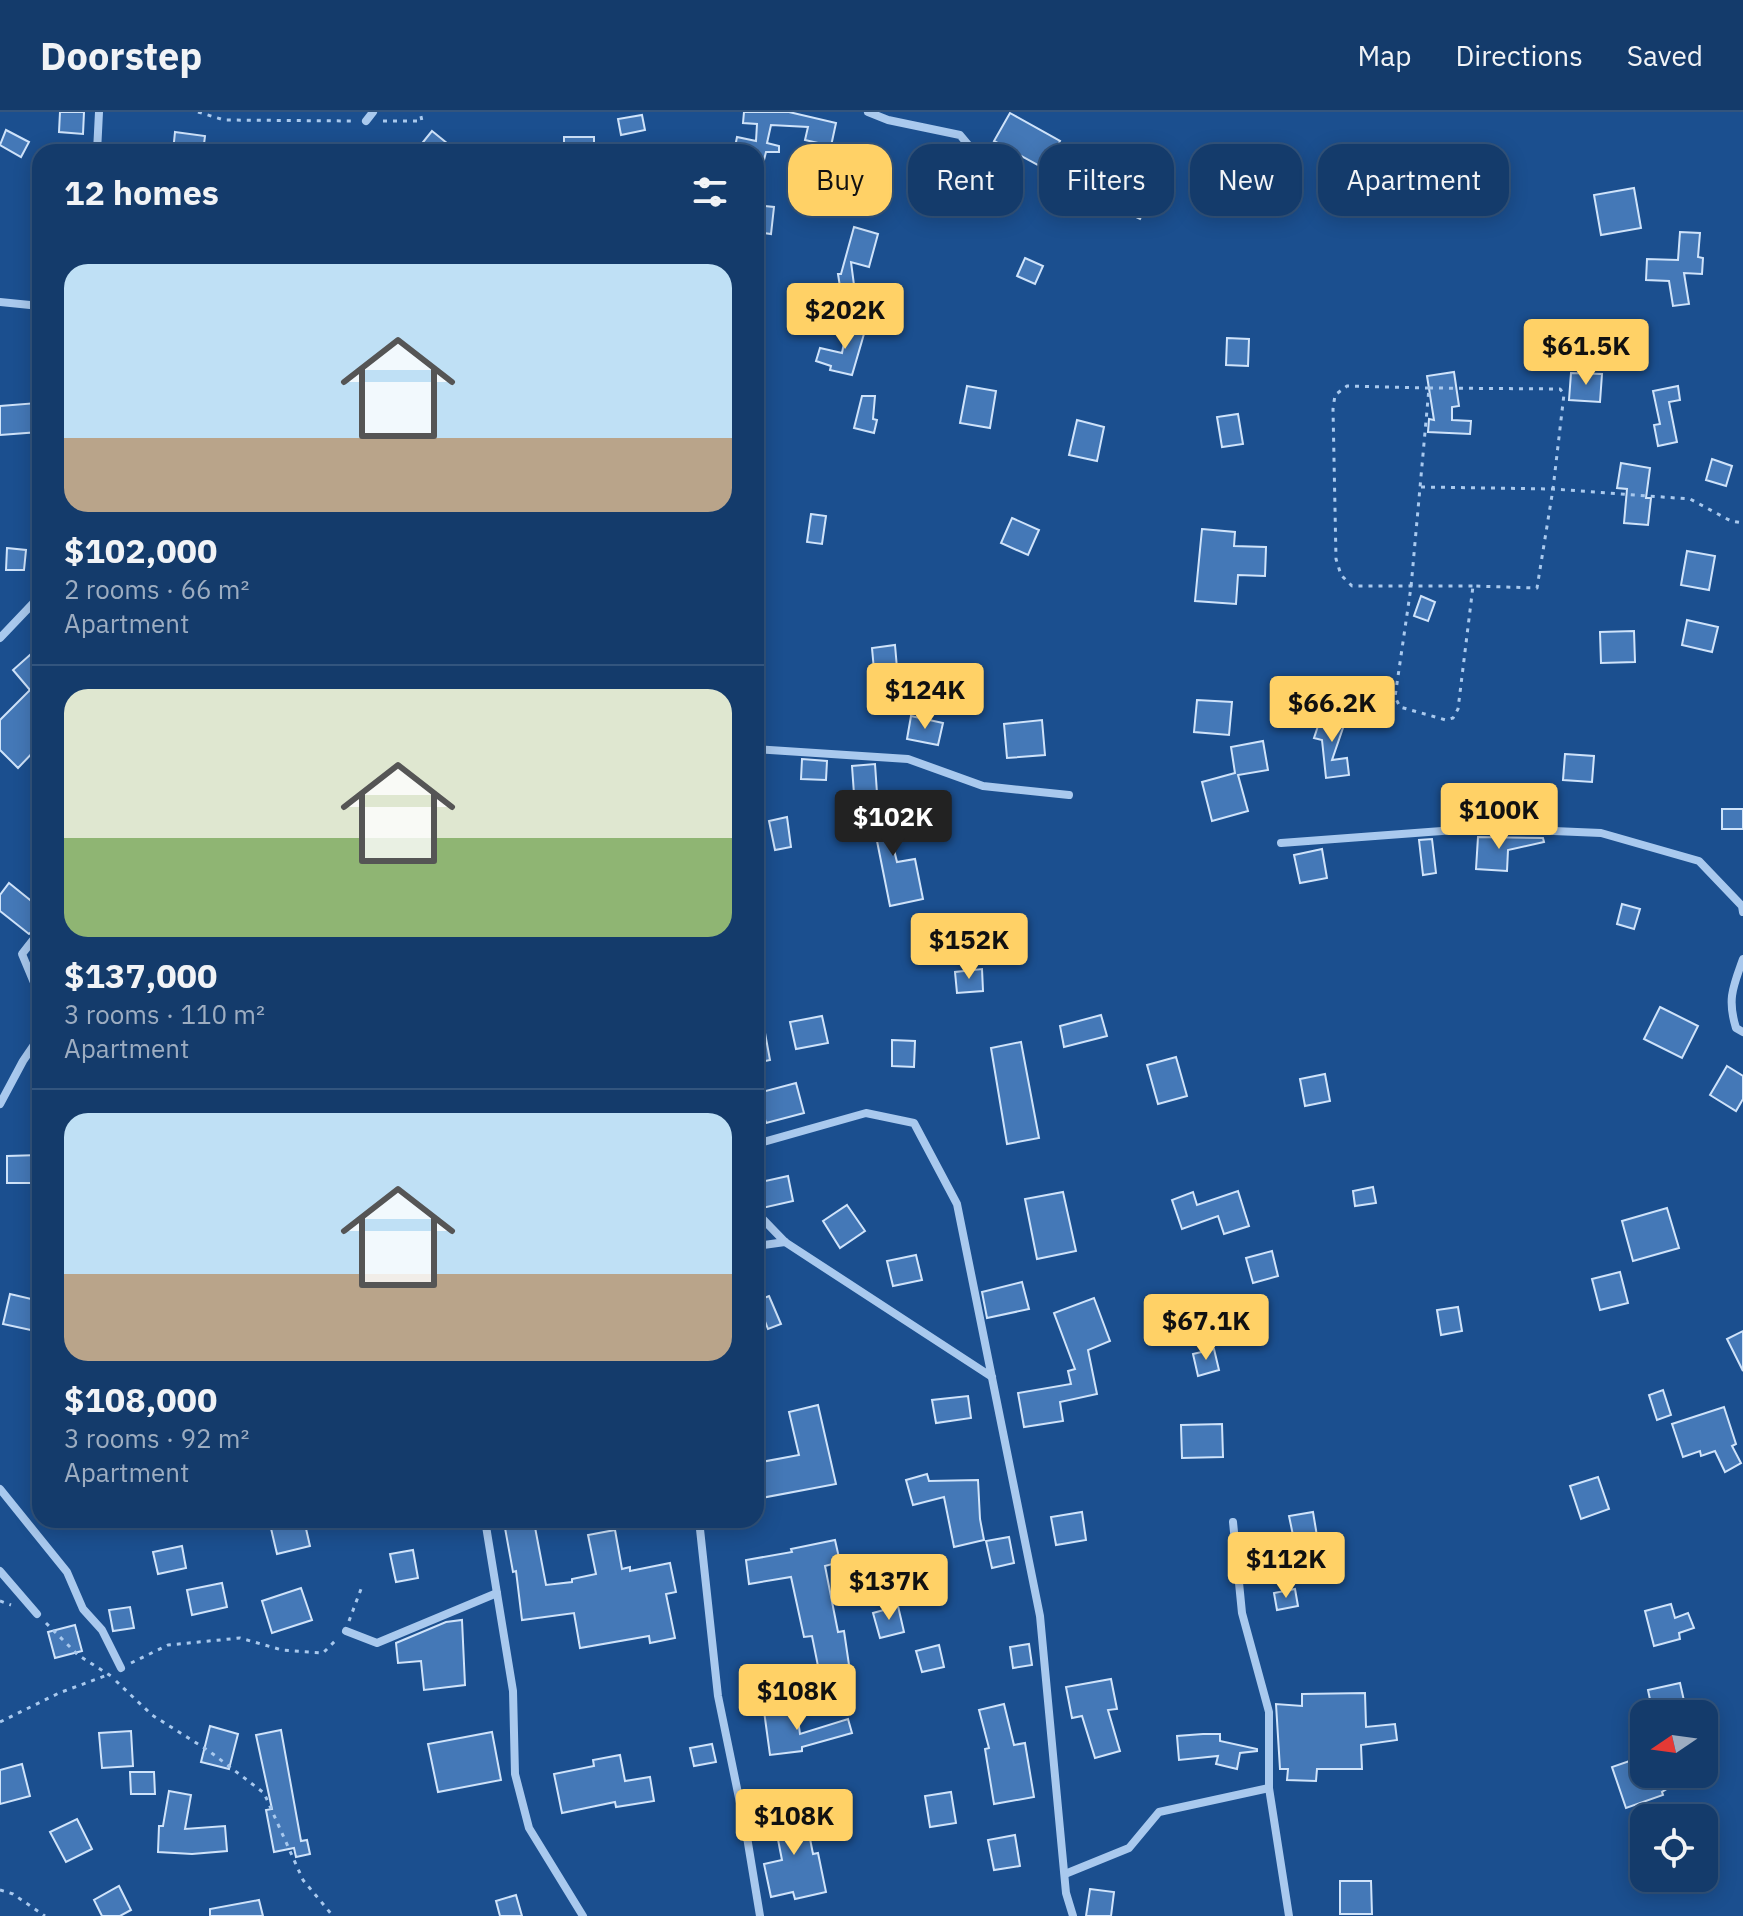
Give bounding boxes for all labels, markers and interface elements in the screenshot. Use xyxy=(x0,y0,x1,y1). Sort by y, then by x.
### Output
text: Doorstep xyxy=(40,31,202,80)
text: Map xyxy=(1357,37,1411,74)
text: Directions xyxy=(1455,37,1583,74)
text: Saved xyxy=(1627,37,1703,74)
chip: Buy xyxy=(788,144,892,216)
chip: Rent xyxy=(908,144,1023,216)
chip: Filters xyxy=(1039,144,1174,216)
chip: New xyxy=(1190,144,1302,216)
chip: Apartment xyxy=(1318,144,1509,216)
text: 12 homes xyxy=(64,170,219,214)
icon: filters xyxy=(688,170,732,214)
pin: $202K xyxy=(789,283,901,351)
text: $202K xyxy=(805,292,885,326)
icon: home xyxy=(326,316,470,460)
pin: $61.5K xyxy=(1521,319,1651,387)
text: $61.5K xyxy=(1542,328,1630,362)
text: $102,000 xyxy=(64,528,217,572)
text: 2 rooms · 66 m² xyxy=(64,572,249,606)
text: Apartment xyxy=(64,606,189,640)
pin: $124K xyxy=(869,663,981,731)
text: $124K xyxy=(885,672,965,706)
pin: $66.2K xyxy=(1267,676,1397,744)
text: $66.2K xyxy=(1288,685,1376,719)
icon: home xyxy=(326,741,470,885)
pin: $100K xyxy=(1443,783,1555,851)
pin: $102K xyxy=(837,790,949,858)
text: $100K xyxy=(1459,792,1539,826)
text: $102K xyxy=(853,799,933,833)
pin: $152K xyxy=(913,913,1025,981)
text: $152K xyxy=(929,922,1009,956)
text: $137,000 xyxy=(64,953,217,997)
text: 3 rooms · 110 m² xyxy=(64,997,265,1031)
text: Apartment xyxy=(64,1031,189,1065)
icon: home xyxy=(326,1165,470,1309)
pin: $67.1K xyxy=(1141,1294,1271,1362)
text: $67.1K xyxy=(1162,1303,1250,1337)
text: $108,000 xyxy=(64,1377,217,1421)
text: 3 rooms · 92 m² xyxy=(64,1421,249,1455)
text: Apartment xyxy=(64,1455,189,1489)
pin: $112K xyxy=(1230,1532,1342,1600)
text: $112K xyxy=(1246,1541,1326,1575)
pin: $137K xyxy=(833,1554,945,1622)
text: $137K xyxy=(849,1563,929,1597)
pin: $108K xyxy=(741,1664,853,1732)
text: $108K xyxy=(757,1673,837,1707)
north arrow xyxy=(1630,1700,1718,1788)
map controls xyxy=(1630,1700,1718,1892)
pin: $108K xyxy=(738,1789,850,1857)
text: $108K xyxy=(754,1798,834,1832)
button: locate xyxy=(1630,1804,1718,1892)

